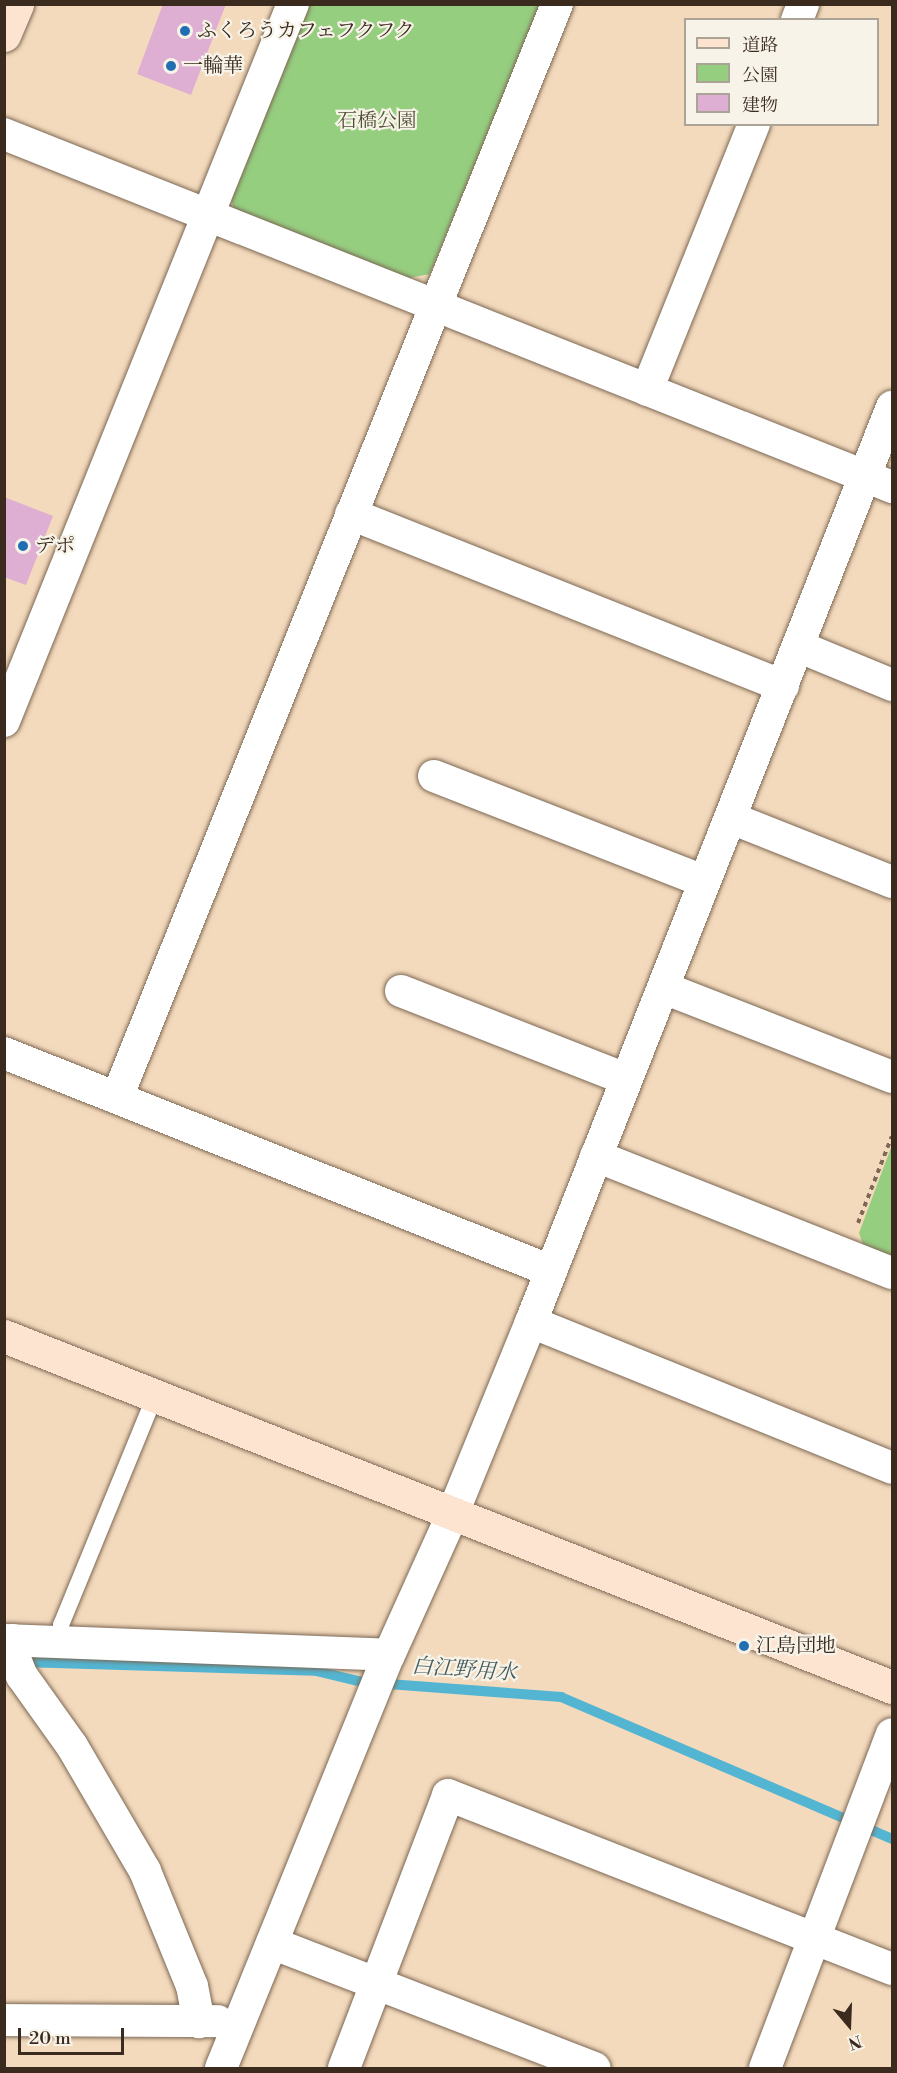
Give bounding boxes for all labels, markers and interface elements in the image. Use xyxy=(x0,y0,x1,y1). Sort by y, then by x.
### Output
legend xyxy=(684,18,879,126)
place label: ふくろうカフェフクフク xyxy=(197,19,417,43)
marker: ふくろうカフェフクフク xyxy=(178,24,192,38)
text: 道路 xyxy=(742,34,778,57)
place label: 一輪華 xyxy=(183,54,243,78)
marker: 一輪華 xyxy=(164,59,178,73)
text: 公園 xyxy=(742,64,778,87)
text: 建物 xyxy=(742,94,778,117)
park label: 石橋公園 xyxy=(337,109,417,133)
place label: デポ xyxy=(35,534,75,558)
marker: デポ xyxy=(16,539,30,553)
place label: 江島団地 xyxy=(756,1634,836,1658)
marker: 江島団地 xyxy=(737,1639,751,1653)
water label: 白江野用水 xyxy=(411,1654,517,1686)
north arrow xyxy=(819,1995,879,2055)
scale bar xyxy=(21,2016,128,2054)
text: 20 m xyxy=(29,2027,71,2050)
text: N xyxy=(846,2031,864,2054)

